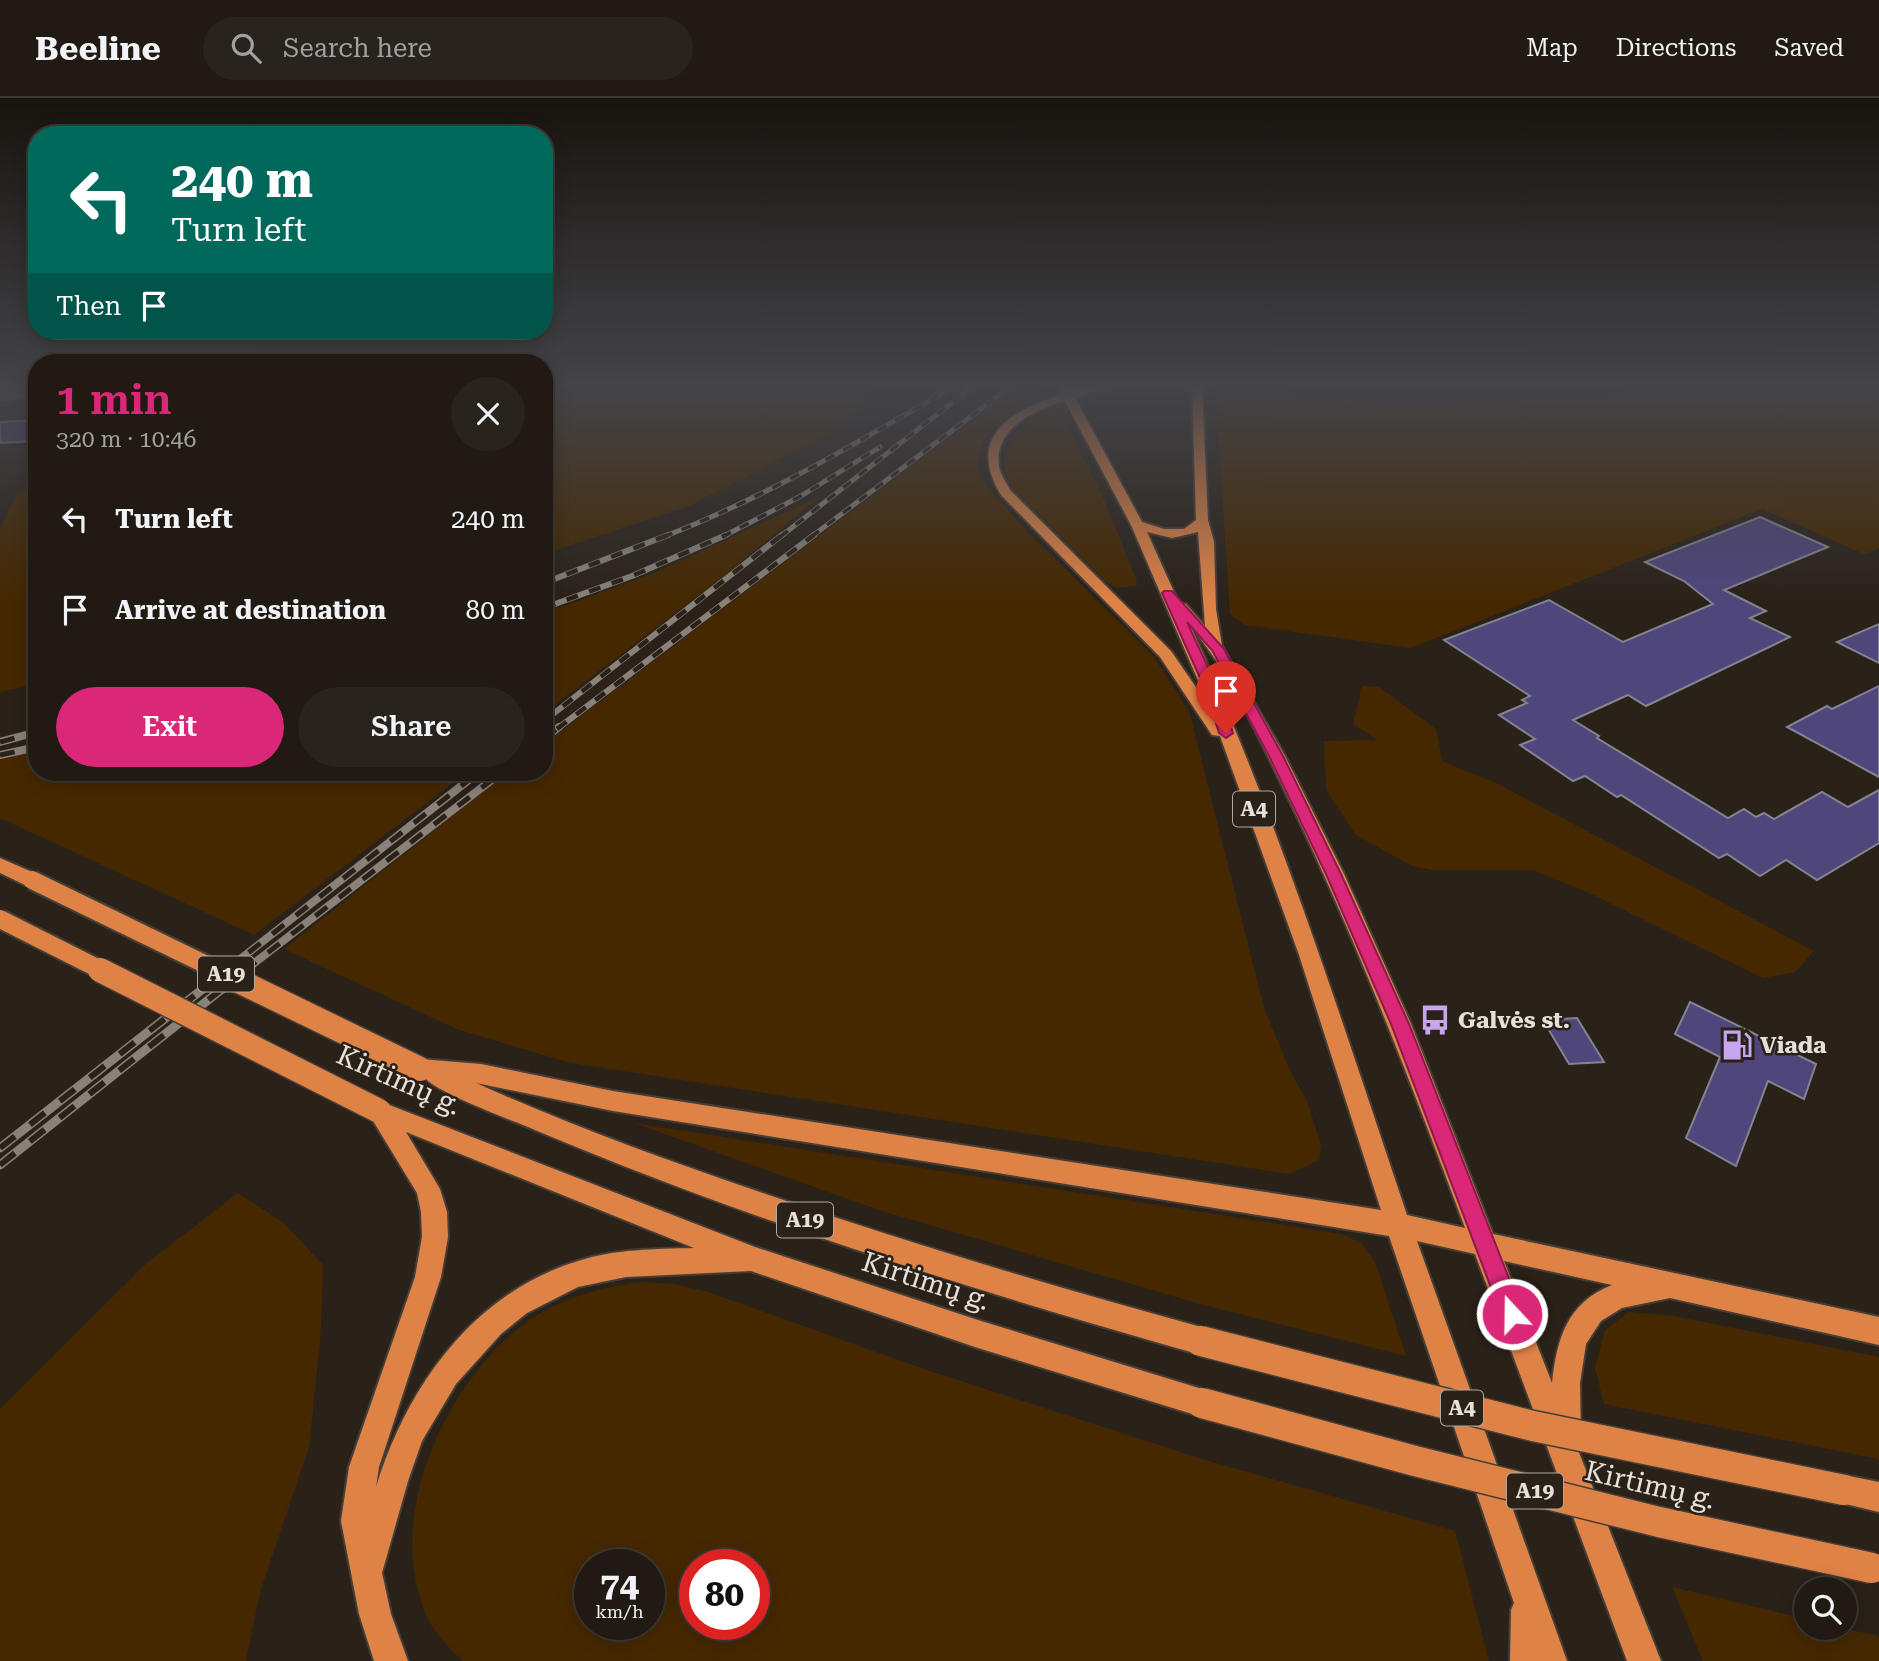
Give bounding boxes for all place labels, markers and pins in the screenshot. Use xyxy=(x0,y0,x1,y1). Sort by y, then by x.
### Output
pin xyxy=(1196,661,1256,733)
bus stop icon: Galvės st. xyxy=(1418,1003,1452,1037)
place label: Galvės st. xyxy=(1458,1007,1570,1034)
fuel station icon: Viada xyxy=(1720,1028,1754,1062)
place label: Viada xyxy=(1760,1032,1827,1059)

